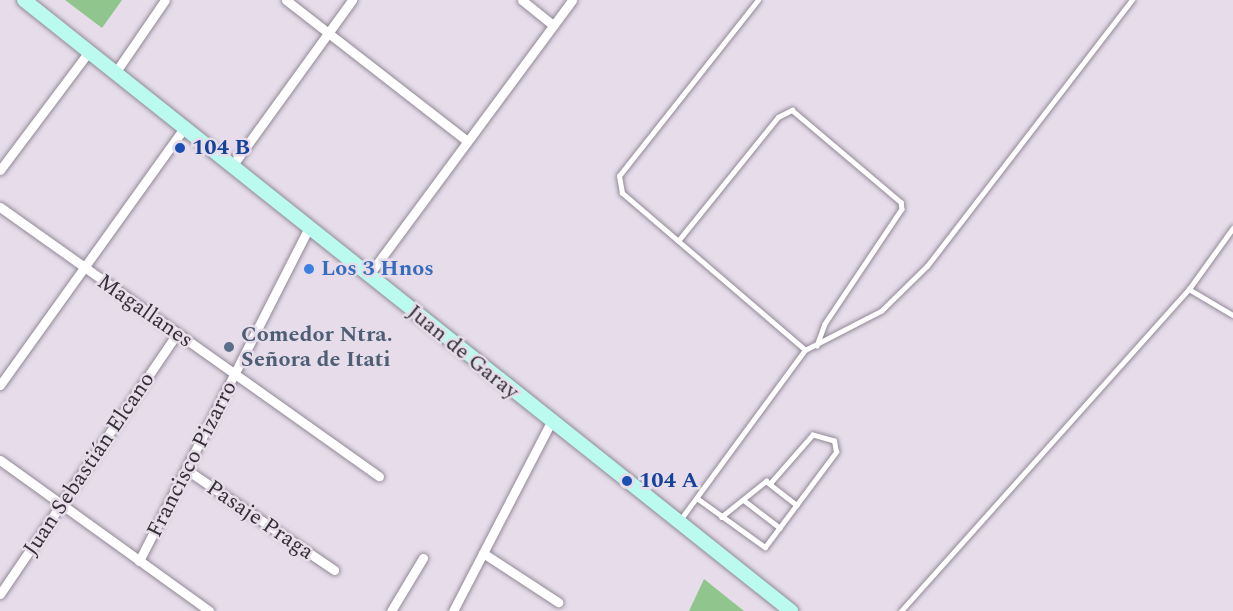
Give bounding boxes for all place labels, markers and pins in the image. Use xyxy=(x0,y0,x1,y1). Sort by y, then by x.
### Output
place label: 104 B xyxy=(192,135,250,161)
marker: 104 B xyxy=(173,141,187,155)
place label: Los 3 Hnos xyxy=(321,256,434,282)
marker: Los 3 Hnos xyxy=(302,262,316,276)
place label: Comedor Ntra. Señora de Itati xyxy=(241,321,393,372)
marker: Comedor Ntra. Señora de Itati xyxy=(222,340,236,354)
place label: 104 A xyxy=(639,468,699,494)
marker: 104 A xyxy=(620,474,634,488)

